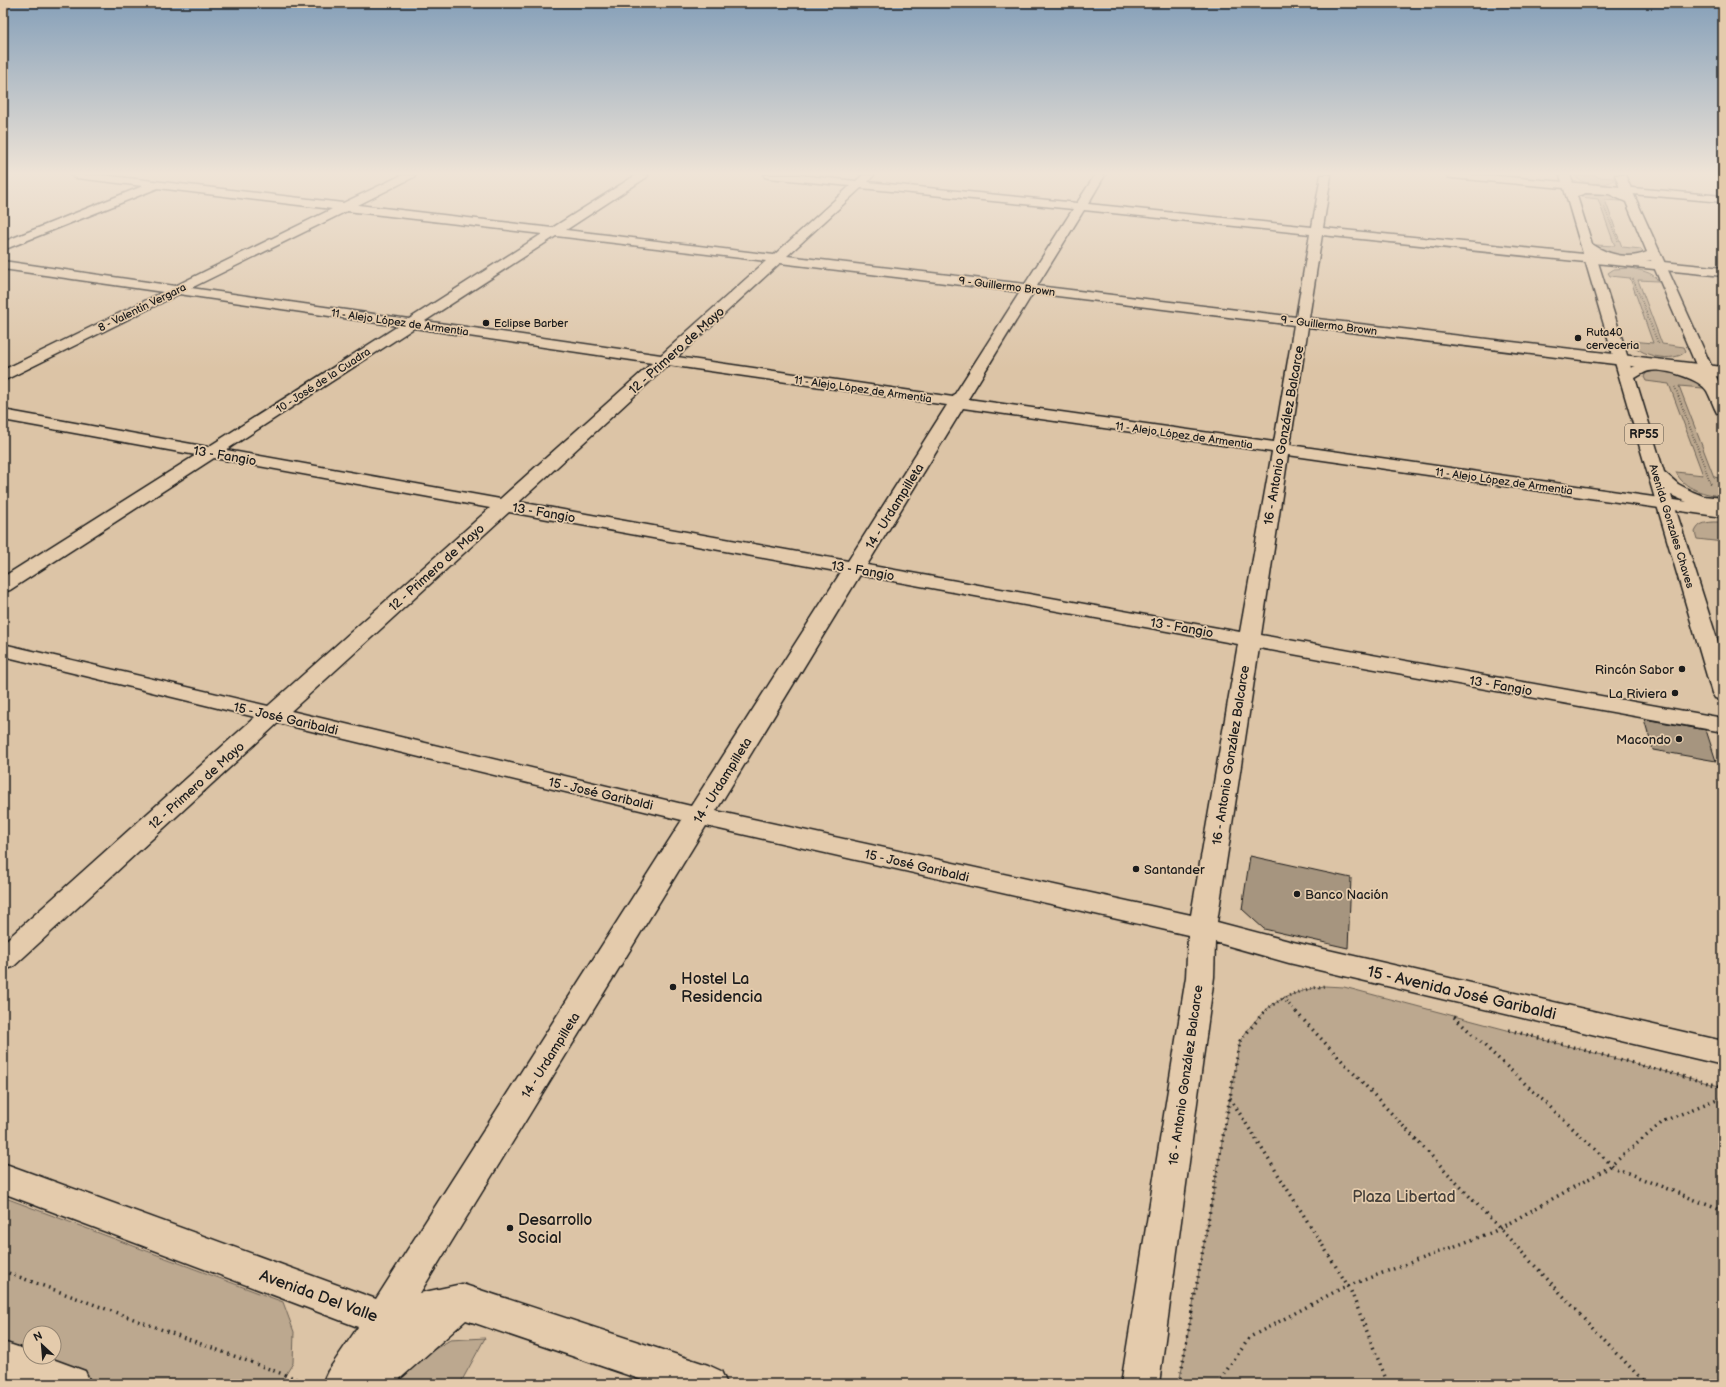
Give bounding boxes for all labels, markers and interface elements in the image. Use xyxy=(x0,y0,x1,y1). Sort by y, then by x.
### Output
street label: 9 - Guillermo Brown xyxy=(958,274,1056,299)
street label: 8 - Valentín Vergara xyxy=(96,281,188,334)
street label: 12 - Primero de Mayo xyxy=(626,304,728,398)
street label: 11 - Alejo López de Armentia xyxy=(330,306,470,339)
street label: 9 - Guillermo Brown xyxy=(1280,313,1378,338)
place label: Eclipse Barber xyxy=(494,317,569,330)
marker: Eclipse Barber xyxy=(481,318,491,328)
place label: Ruta40 cerveceria xyxy=(1586,326,1639,352)
marker: Ruta40 cerveceria xyxy=(1573,333,1583,343)
street label: 16 - Antonio González Balcarce xyxy=(1260,344,1308,526)
street label: 10 - José de la Cuadra xyxy=(274,345,373,416)
street label: 11 - Alejo López de Armentia xyxy=(793,373,933,406)
street label: 11 - Alejo López de Armentia xyxy=(1114,419,1254,452)
road number: RP55 xyxy=(1625,424,1663,444)
street label: 13 - Fangio xyxy=(192,443,258,469)
street label: 14 - Urdampilleta xyxy=(862,461,928,552)
street label: Avenida Gonzales Chaves xyxy=(1646,463,1697,590)
street label: 11 - Alejo López de Armentia xyxy=(1434,465,1574,498)
street label: 13 - Fangio xyxy=(511,500,577,526)
street label: 12 - Primero de Mayo xyxy=(386,521,488,615)
street label: 13 - Fangio xyxy=(830,558,896,584)
street label: 13 - Fangio xyxy=(1149,615,1215,641)
place label: Rincón Sabor xyxy=(1595,662,1674,678)
street label: 16 - Antonio González Balcarce xyxy=(1209,664,1253,846)
marker: Rincón Sabor xyxy=(1677,664,1687,674)
street label: 13 - Fangio xyxy=(1468,673,1534,699)
place label: La Riviera xyxy=(1608,686,1667,702)
marker: La Riviera xyxy=(1670,688,1680,698)
street label: 15 - José Garibaldi xyxy=(232,699,340,739)
place label: Macondo xyxy=(1616,732,1671,748)
marker: Macondo xyxy=(1674,734,1684,744)
street label: 14 - Urdampilleta xyxy=(690,735,756,826)
street label: 12 - Primero de Mayo xyxy=(146,739,248,833)
street label: 15 - José Garibaldi xyxy=(547,774,655,814)
street label: 15 - José Garibaldi xyxy=(863,846,971,886)
place label: Santander xyxy=(1144,862,1205,878)
marker: Santander xyxy=(1131,864,1141,874)
place label: Banco Nación xyxy=(1305,887,1388,903)
marker: Banco Nación xyxy=(1292,889,1302,899)
street label: 15 - Avenida José Garibaldi xyxy=(1365,962,1558,1024)
place label: Hostel La Residencia xyxy=(681,970,763,1007)
marker: Hostel La Residencia xyxy=(668,982,678,992)
street label: 16 - Antonio González Balcarce xyxy=(1165,984,1207,1166)
street label: 14 - Urdampilleta xyxy=(518,1010,584,1101)
park label: Plaza Libertad xyxy=(1352,1188,1456,1207)
place label: Desarrollo Social xyxy=(518,1211,592,1248)
marker: Desarrollo Social xyxy=(505,1223,515,1233)
street label: Avenida Del Valle xyxy=(257,1266,381,1327)
north arrow xyxy=(22,1325,62,1365)
text: N xyxy=(31,1329,44,1344)

